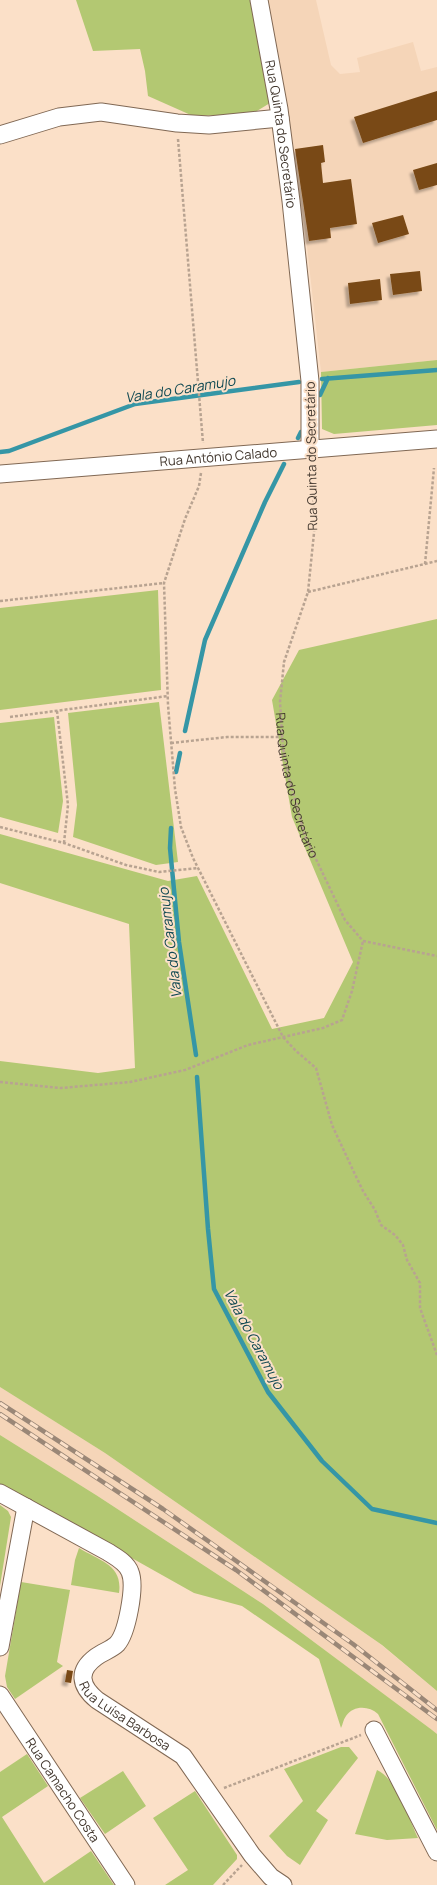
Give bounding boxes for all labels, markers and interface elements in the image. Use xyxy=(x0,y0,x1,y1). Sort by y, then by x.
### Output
street label: Rua Quinta do Secretário xyxy=(261,59,301,209)
water label: Vala do Caramujo xyxy=(124,370,237,407)
street label: Rua Quinta do Secretário xyxy=(301,381,321,531)
street label: Rua António Calado xyxy=(159,443,278,470)
street label: Rua Quinta do Secretário xyxy=(272,712,323,861)
water label: Vala do Caramujo xyxy=(153,886,186,999)
water label: Vala do Caramujo xyxy=(220,1285,289,1393)
street label: Rua Luísa Barbosa xyxy=(75,1678,174,1755)
street label: Rua Camacho Costa xyxy=(22,1734,104,1846)

